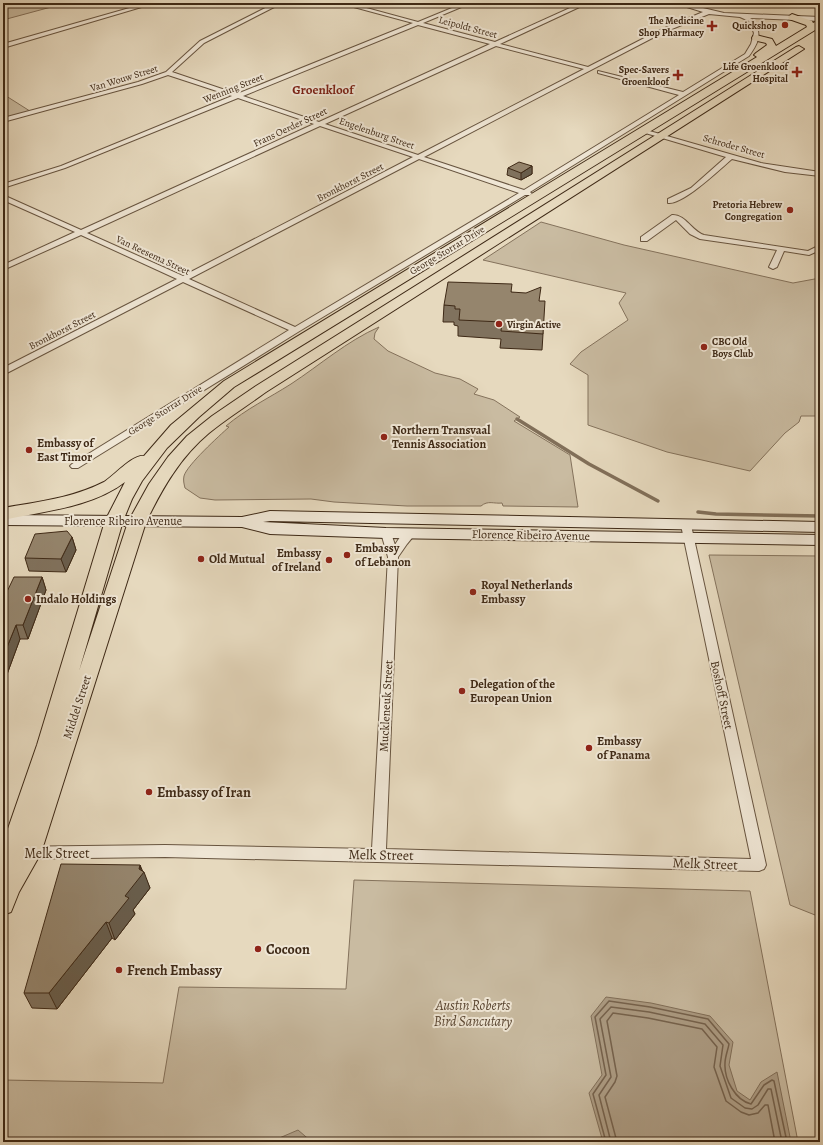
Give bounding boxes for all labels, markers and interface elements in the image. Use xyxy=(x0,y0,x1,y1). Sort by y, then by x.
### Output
street label: Leipoldt Street xyxy=(437,13,499,42)
place label: The Medicine Shop Pharmacy xyxy=(639,14,704,39)
place label: Quickshop xyxy=(732,19,778,32)
marker: Quickshop xyxy=(780,20,790,30)
marker: The Medicine Shop Pharmacy xyxy=(707,21,717,31)
place label: Life Groenkloof Hospital xyxy=(723,60,790,85)
street label: Van Wouw Street xyxy=(88,61,160,95)
place label: Spec-Savers Groenkloof xyxy=(619,63,671,88)
marker: Life Groenkloof Hospital xyxy=(791,66,803,78)
marker: Spec-Savers Groenkloof xyxy=(672,69,684,81)
street label: Wenning Street xyxy=(200,70,266,106)
district label: Groenkloof xyxy=(292,81,356,98)
street label: Frans Oerder Street xyxy=(251,104,330,150)
street label: Engelenburg Street xyxy=(338,114,417,152)
street label: Schroder Street xyxy=(702,131,767,161)
street label: Bronkhorst Street xyxy=(314,159,386,204)
place label: Pretoria Hebrew Congregation xyxy=(713,198,783,223)
marker: Pretoria Hebrew Congregation xyxy=(785,205,795,215)
street label: George Storrar Drive xyxy=(407,222,487,278)
street label: Van Reesema Street xyxy=(113,232,193,278)
street label: Bronkhorst Street xyxy=(26,307,98,352)
place label: Virgin Active xyxy=(506,318,561,331)
marker: Virgin Active xyxy=(494,319,504,329)
place label: CBC Old Boys Club xyxy=(712,335,753,360)
marker: CBC Old Boys Club xyxy=(699,342,709,352)
street label: George Storrar Drive xyxy=(125,382,205,438)
place label: Northern Transvaal Tennis Association xyxy=(392,422,491,452)
marker: Northern Transvaal Tennis Association xyxy=(379,432,389,442)
place label: Embassy of East Timor xyxy=(37,435,96,465)
marker: Embassy of East Timor xyxy=(24,445,34,455)
street label: Florence Ribeiro Avenue xyxy=(64,513,182,529)
street label: Florence Ribeiro Avenue xyxy=(472,526,590,544)
place label: Embassy of Lebanon xyxy=(355,540,411,570)
place label: Embassy of Ireland xyxy=(272,545,322,575)
marker: Embassy of Lebanon xyxy=(342,550,352,560)
place label: Old Mutual xyxy=(209,551,266,567)
marker: Old Mutual xyxy=(196,554,206,564)
marker: Embassy of Ireland xyxy=(324,555,334,565)
place label: Royal Netherlands Embassy xyxy=(481,577,573,607)
marker: Royal Netherlands Embassy xyxy=(468,587,478,597)
place label: Indalo Holdings xyxy=(36,591,117,607)
marker: Indalo Holdings xyxy=(23,594,33,604)
street label: Boshoff Street xyxy=(707,659,737,731)
street label: Muckleneuk Street xyxy=(376,660,396,752)
street label: Middel Street xyxy=(59,673,95,741)
place label: Delegation of the European Union xyxy=(470,676,556,706)
marker: Delegation of the European Union xyxy=(457,686,467,696)
place label: Embassy of Panama xyxy=(597,733,650,763)
marker: Embassy of Panama xyxy=(584,743,594,753)
place label: Embassy of Iran xyxy=(157,783,251,802)
marker: Embassy of Iran xyxy=(144,787,154,797)
street label: Melk Street xyxy=(24,844,90,863)
street label: Melk Street xyxy=(348,845,414,865)
street label: Melk Street xyxy=(672,853,738,875)
place label: Cocoon xyxy=(266,940,310,959)
marker: Cocoon xyxy=(253,944,263,954)
place label: French Embassy xyxy=(127,961,222,980)
marker: French Embassy xyxy=(114,965,124,975)
park label: Austin Roberts Bird Sancutary xyxy=(434,996,512,1031)

